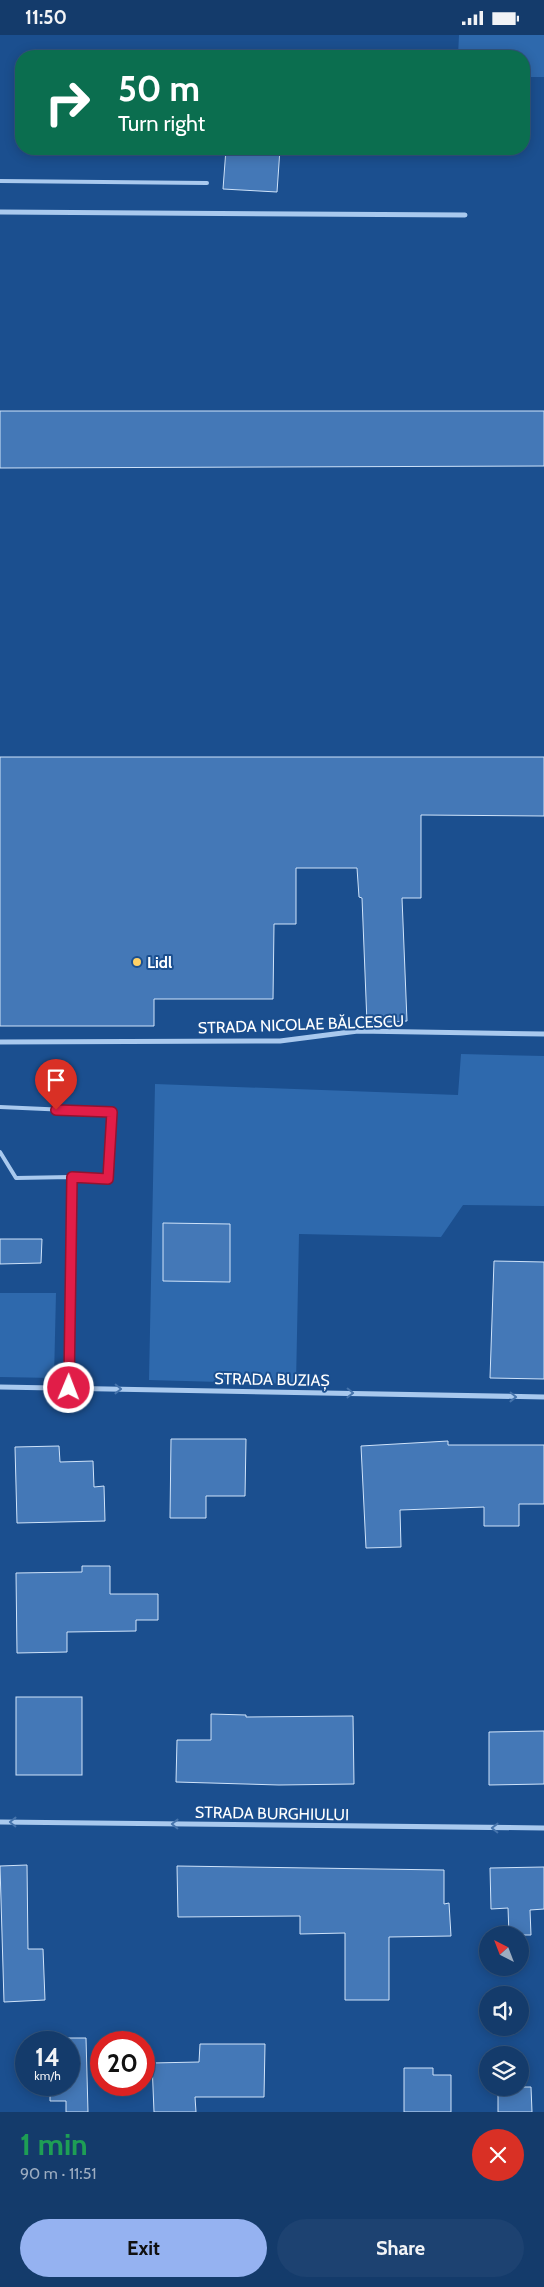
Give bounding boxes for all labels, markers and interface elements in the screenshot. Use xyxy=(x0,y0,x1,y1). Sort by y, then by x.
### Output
text: 11:50 xyxy=(25,6,67,29)
text: 50 m xyxy=(118,67,200,110)
icon: right xyxy=(35,70,100,135)
text: Turn right xyxy=(118,110,205,137)
place label: Lidl xyxy=(147,953,172,972)
marker: Lidl xyxy=(131,956,143,968)
street label: STRADA NICOLAE BĂLCESCU xyxy=(198,1011,405,1038)
pin xyxy=(35,1059,77,1110)
icon: arrive xyxy=(42,1066,70,1094)
position arrow xyxy=(42,1361,94,1413)
street label: STRADA BUZIAȘ xyxy=(214,1369,330,1391)
one-way arrow xyxy=(114,1384,122,1394)
one-way arrow xyxy=(346,1388,354,1399)
one-way arrow xyxy=(509,1391,517,1402)
street label: STRADA BURGHIULUI xyxy=(195,1803,349,1824)
one-way arrow xyxy=(9,1817,16,1827)
one-way arrow xyxy=(171,1819,179,1829)
one-way arrow xyxy=(491,1822,499,1833)
north arrow xyxy=(479,1926,529,1976)
map controls xyxy=(479,1926,529,2096)
button: sound xyxy=(479,1986,529,2036)
speed limit sign: 20 xyxy=(90,2031,155,2096)
text: 14 xyxy=(35,2042,60,2072)
button: layers xyxy=(479,2046,529,2096)
text: km/h xyxy=(34,2068,61,2083)
text: 1 min xyxy=(20,2126,88,2163)
button: close xyxy=(472,2129,524,2181)
text: 90 m · 11:51 xyxy=(20,2164,97,2183)
button: Exit xyxy=(20,2219,267,2277)
button: Share xyxy=(277,2219,524,2277)

